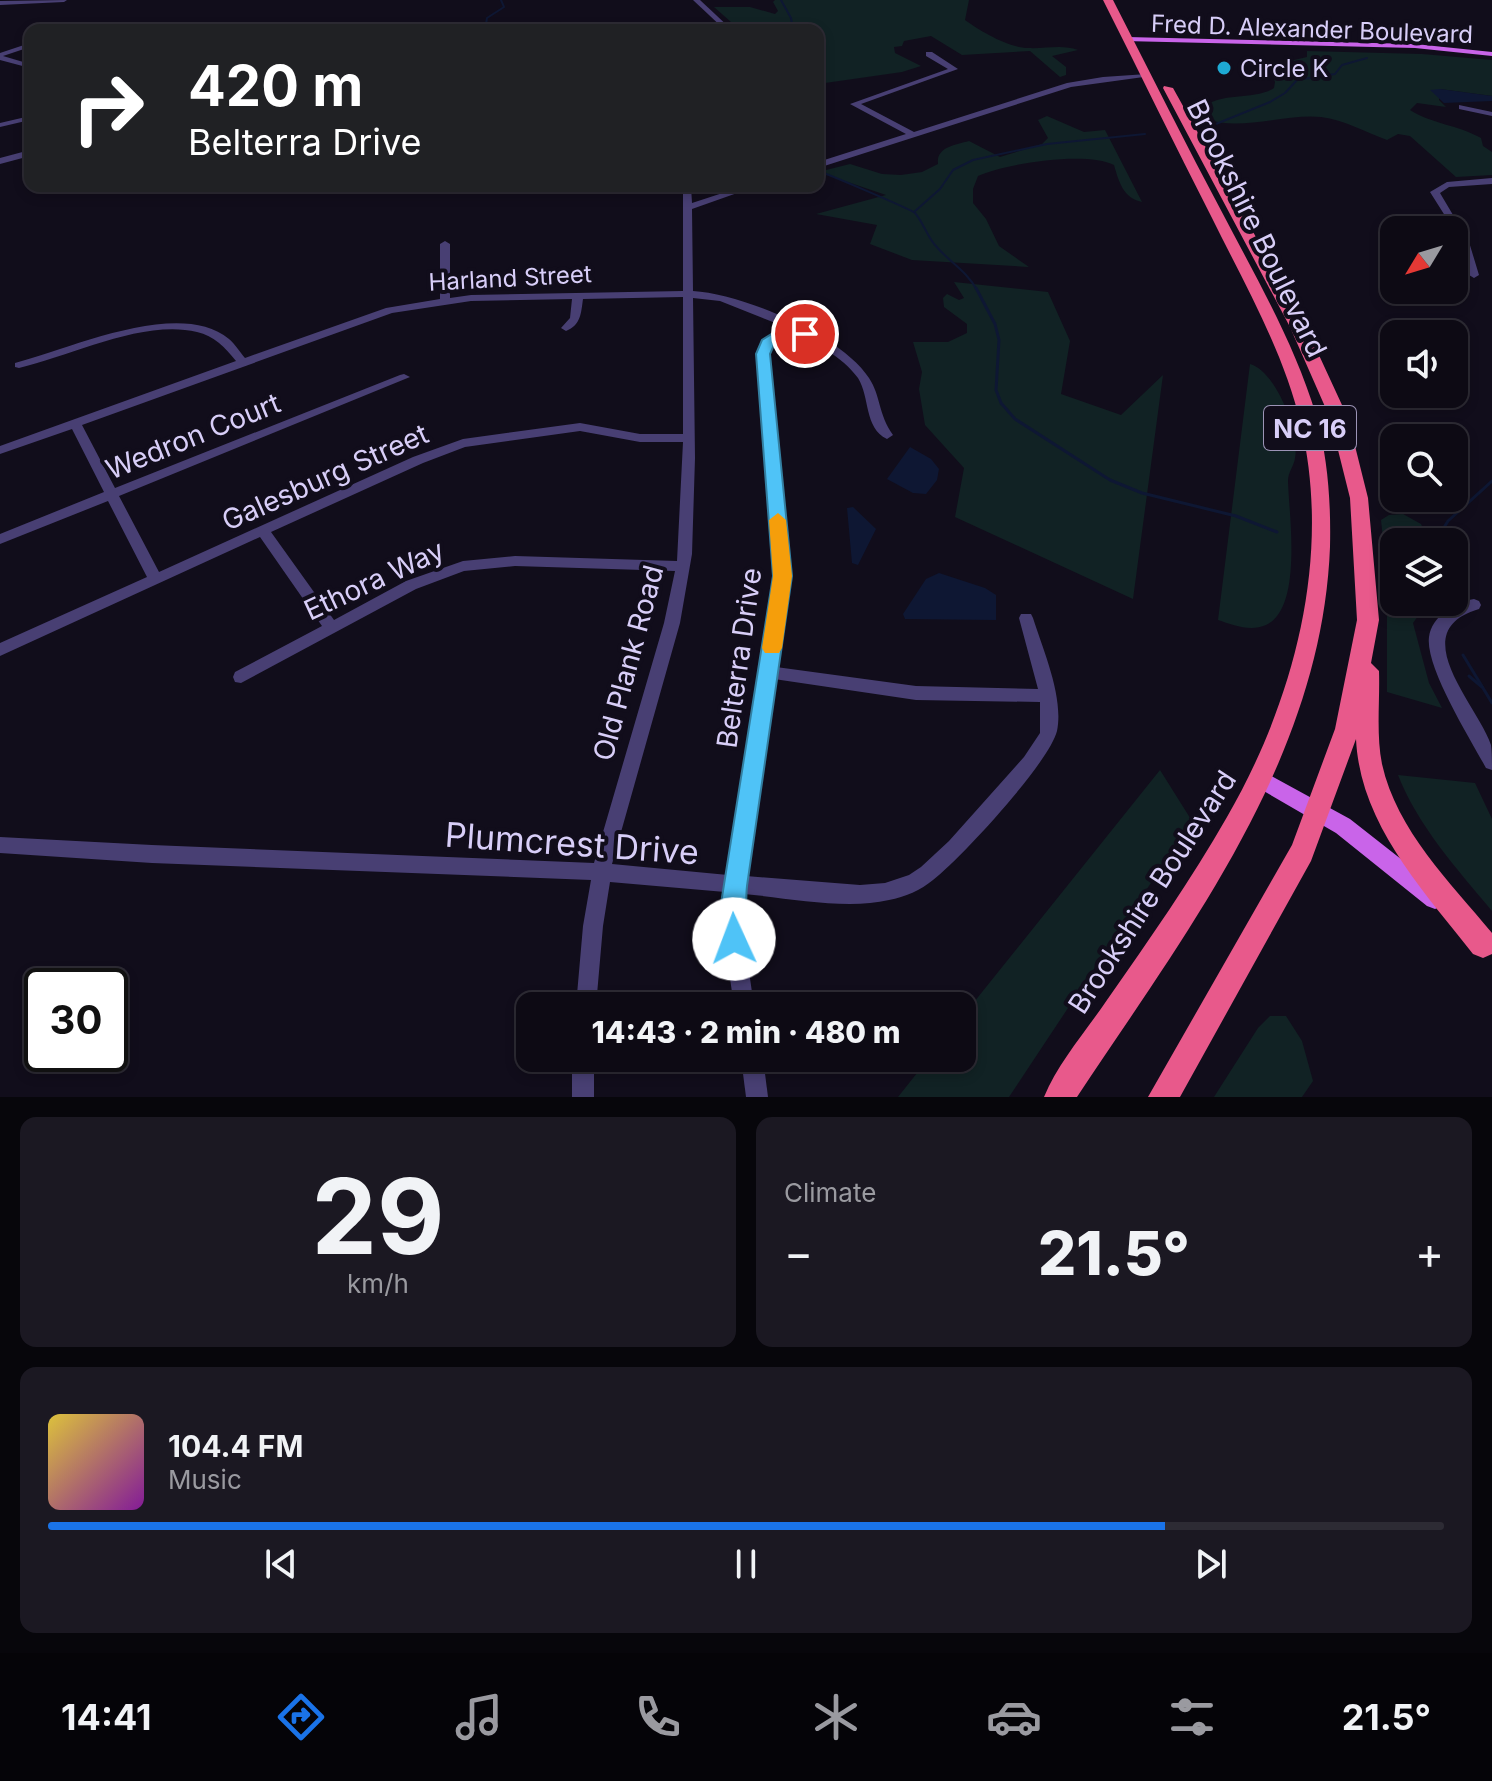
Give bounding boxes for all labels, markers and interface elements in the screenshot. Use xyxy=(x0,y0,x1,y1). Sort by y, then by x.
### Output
street label: Fred D. Alexander Boulevard xyxy=(1150,9,1474,49)
text: 420 m xyxy=(188,52,363,120)
place label: Circle K xyxy=(1240,54,1328,83)
icon: right xyxy=(56,56,160,160)
marker: Circle K xyxy=(1215,59,1233,77)
street label: Brookshire Boulevard xyxy=(1180,94,1334,362)
text: Belterra Drive xyxy=(188,120,422,164)
north arrow xyxy=(1380,216,1468,304)
map controls xyxy=(1380,216,1468,616)
street label: Harland Street xyxy=(428,259,592,297)
pin xyxy=(771,300,839,368)
icon: arrive xyxy=(783,312,827,356)
button: sound xyxy=(1380,320,1468,408)
street label: Wedron Court xyxy=(101,386,285,486)
road number: NC 16 xyxy=(1264,406,1356,450)
street label: Galesburg Street xyxy=(217,416,433,538)
button: search xyxy=(1380,424,1468,512)
button: layers xyxy=(1380,528,1468,616)
street label: Ethora Way xyxy=(299,533,449,627)
street label: Old Plank Road xyxy=(586,562,670,764)
street label: Belterra Drive xyxy=(710,566,768,750)
street label: Brookshire Boulevard xyxy=(1061,764,1243,1020)
street label: Plumcrest Drive xyxy=(444,814,700,872)
position arrow xyxy=(692,897,776,981)
speed limit sign: 30 xyxy=(24,968,128,1072)
text: 14:43 · 2 min · 480 m xyxy=(591,1014,901,1050)
text: 29 xyxy=(311,1153,445,1279)
text: Climate xyxy=(784,1177,876,1208)
text: 21.5° xyxy=(1038,1217,1190,1289)
text: − xyxy=(784,1226,813,1280)
text: + xyxy=(1415,1226,1444,1280)
text: km/h xyxy=(347,1268,409,1299)
text: 104.4 FM xyxy=(168,1428,303,1464)
text: Music xyxy=(168,1464,242,1495)
icon: previous xyxy=(259,1542,303,1586)
icon: pause xyxy=(724,1542,768,1586)
icon: next xyxy=(1189,1542,1233,1586)
icon: directions xyxy=(273,1689,329,1745)
icon: music xyxy=(451,1689,507,1745)
icon: phone xyxy=(630,1689,686,1745)
icon: climate xyxy=(808,1689,864,1745)
icon: car xyxy=(986,1689,1042,1745)
icon: filters xyxy=(1164,1689,1220,1745)
text: 14:41 xyxy=(61,1695,151,1739)
text: 21.5° xyxy=(1342,1695,1431,1739)

